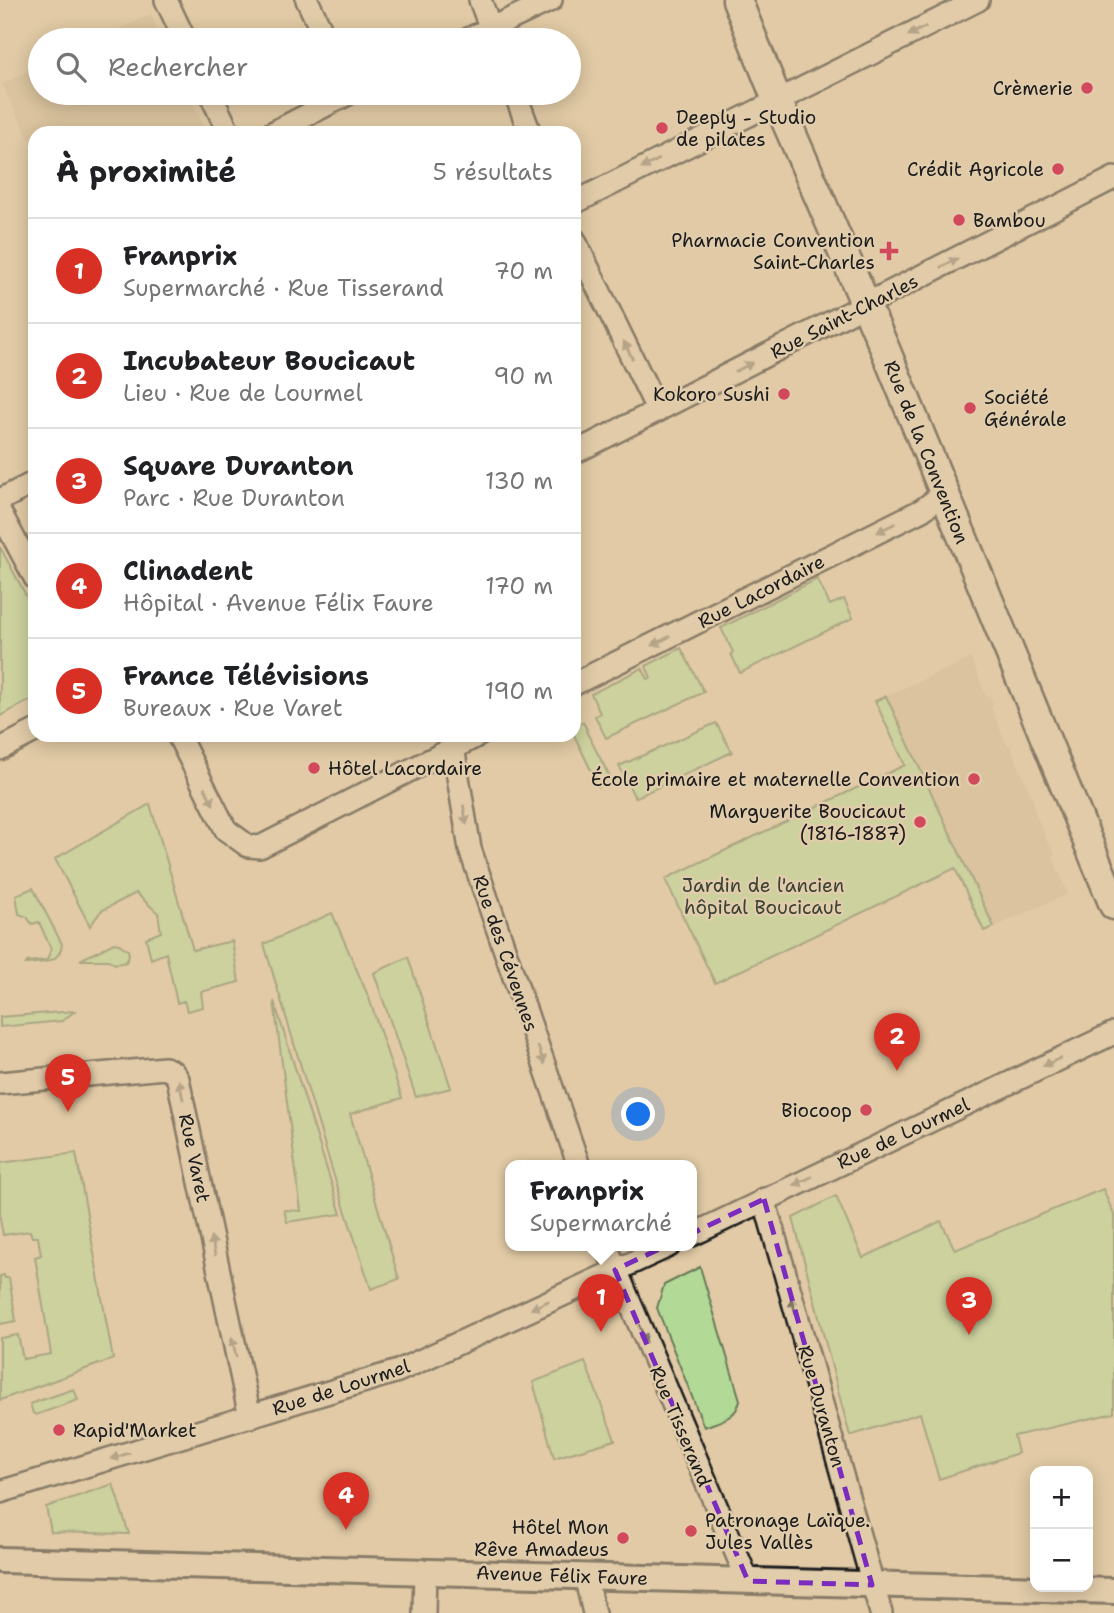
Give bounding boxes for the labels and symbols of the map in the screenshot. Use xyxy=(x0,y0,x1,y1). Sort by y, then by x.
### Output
one-way arrow xyxy=(907,25,927,37)
place label: Crèmerie xyxy=(993,76,1073,101)
marker: Crèmerie xyxy=(1079,80,1095,96)
place label: Deeply - Studio de pilates xyxy=(676,105,816,152)
marker: Deeply - Studio de pilates xyxy=(654,120,670,136)
place label: Crédit Agricole xyxy=(907,157,1044,182)
one-way arrow xyxy=(640,158,660,170)
marker: Crédit Agricole xyxy=(1050,161,1066,177)
place label: Bambou xyxy=(973,208,1046,233)
marker: Bambou xyxy=(951,212,967,228)
place label: Pharmacie Convention Saint-Charles xyxy=(671,228,875,275)
marker: Pharmacie Convention Saint-Charles xyxy=(881,243,897,259)
one-way arrow xyxy=(939,257,959,268)
street label: Rue Saint-Charles xyxy=(766,268,922,365)
one-way arrow xyxy=(622,340,634,360)
street label: Rue de la Convention xyxy=(878,357,975,548)
one-way arrow xyxy=(734,362,754,373)
place label: Kokoro Sushi xyxy=(653,382,770,407)
place label: Société Générale xyxy=(984,385,1067,432)
marker: Kokoro Sushi xyxy=(776,386,792,402)
marker: Société Générale xyxy=(962,400,978,416)
one-way arrow xyxy=(876,522,896,533)
street label: Rue Lacordaire xyxy=(694,549,829,634)
one-way arrow xyxy=(651,635,671,646)
place label: Hôtel Lacordaire xyxy=(328,756,482,781)
marker: Hôtel Lacordaire xyxy=(306,760,322,776)
place label: École primaire et maternelle Convention xyxy=(591,766,960,792)
marker: École primaire et maternelle Convention xyxy=(966,771,982,787)
one-way arrow xyxy=(204,786,215,806)
place label: Marguerite Boucicaut (1816-1887) xyxy=(709,799,906,846)
one-way arrow xyxy=(460,804,471,826)
marker: Marguerite Boucicaut (1816-1887) xyxy=(912,814,928,830)
street label: Rue des Cévennes xyxy=(467,871,544,1035)
park label: Jardin de l'ancien hôpital Boucicaut xyxy=(682,873,844,920)
pin: 2 xyxy=(874,1013,920,1071)
one-way arrow xyxy=(536,1045,547,1066)
pin: 5 xyxy=(45,1054,91,1112)
one-way arrow xyxy=(1042,1056,1062,1068)
one-way arrow xyxy=(175,1079,186,1101)
street label: Rue de Lourmel xyxy=(833,1092,974,1175)
your location xyxy=(621,1097,655,1131)
place label: Biocoop xyxy=(781,1098,852,1123)
marker: Biocoop xyxy=(858,1102,874,1118)
street label: Rue Varet xyxy=(173,1111,216,1205)
one-way arrow xyxy=(793,1175,813,1186)
one-way arrow xyxy=(207,1235,218,1257)
pin: 1 xyxy=(578,1274,624,1332)
pin: 3 xyxy=(946,1277,992,1335)
one-way arrow xyxy=(788,1295,799,1317)
one-way arrow xyxy=(530,1299,550,1311)
one-way arrow xyxy=(636,1323,648,1343)
one-way arrow xyxy=(228,1336,239,1358)
street label: Rue Duranton xyxy=(792,1342,851,1470)
street label: Rue de Lourmel xyxy=(269,1353,413,1421)
street label: Rue Tisserand xyxy=(644,1362,717,1490)
place label: Rapid'Market xyxy=(73,1418,196,1443)
marker: Rapid'Market xyxy=(51,1422,67,1438)
one-way arrow xyxy=(109,1452,130,1462)
pin: 4 xyxy=(323,1472,369,1530)
place label: Patronage Laïque. Jules Vallès xyxy=(705,1508,870,1555)
place label: Hôtel Mon Rêve Amadeus xyxy=(474,1515,609,1562)
marker: Patronage Laïque. Jules Vallès xyxy=(683,1523,699,1539)
marker: Hôtel Mon Rêve Amadeus xyxy=(615,1530,631,1546)
street label: Avenue Félix Faure xyxy=(476,1560,648,1591)

